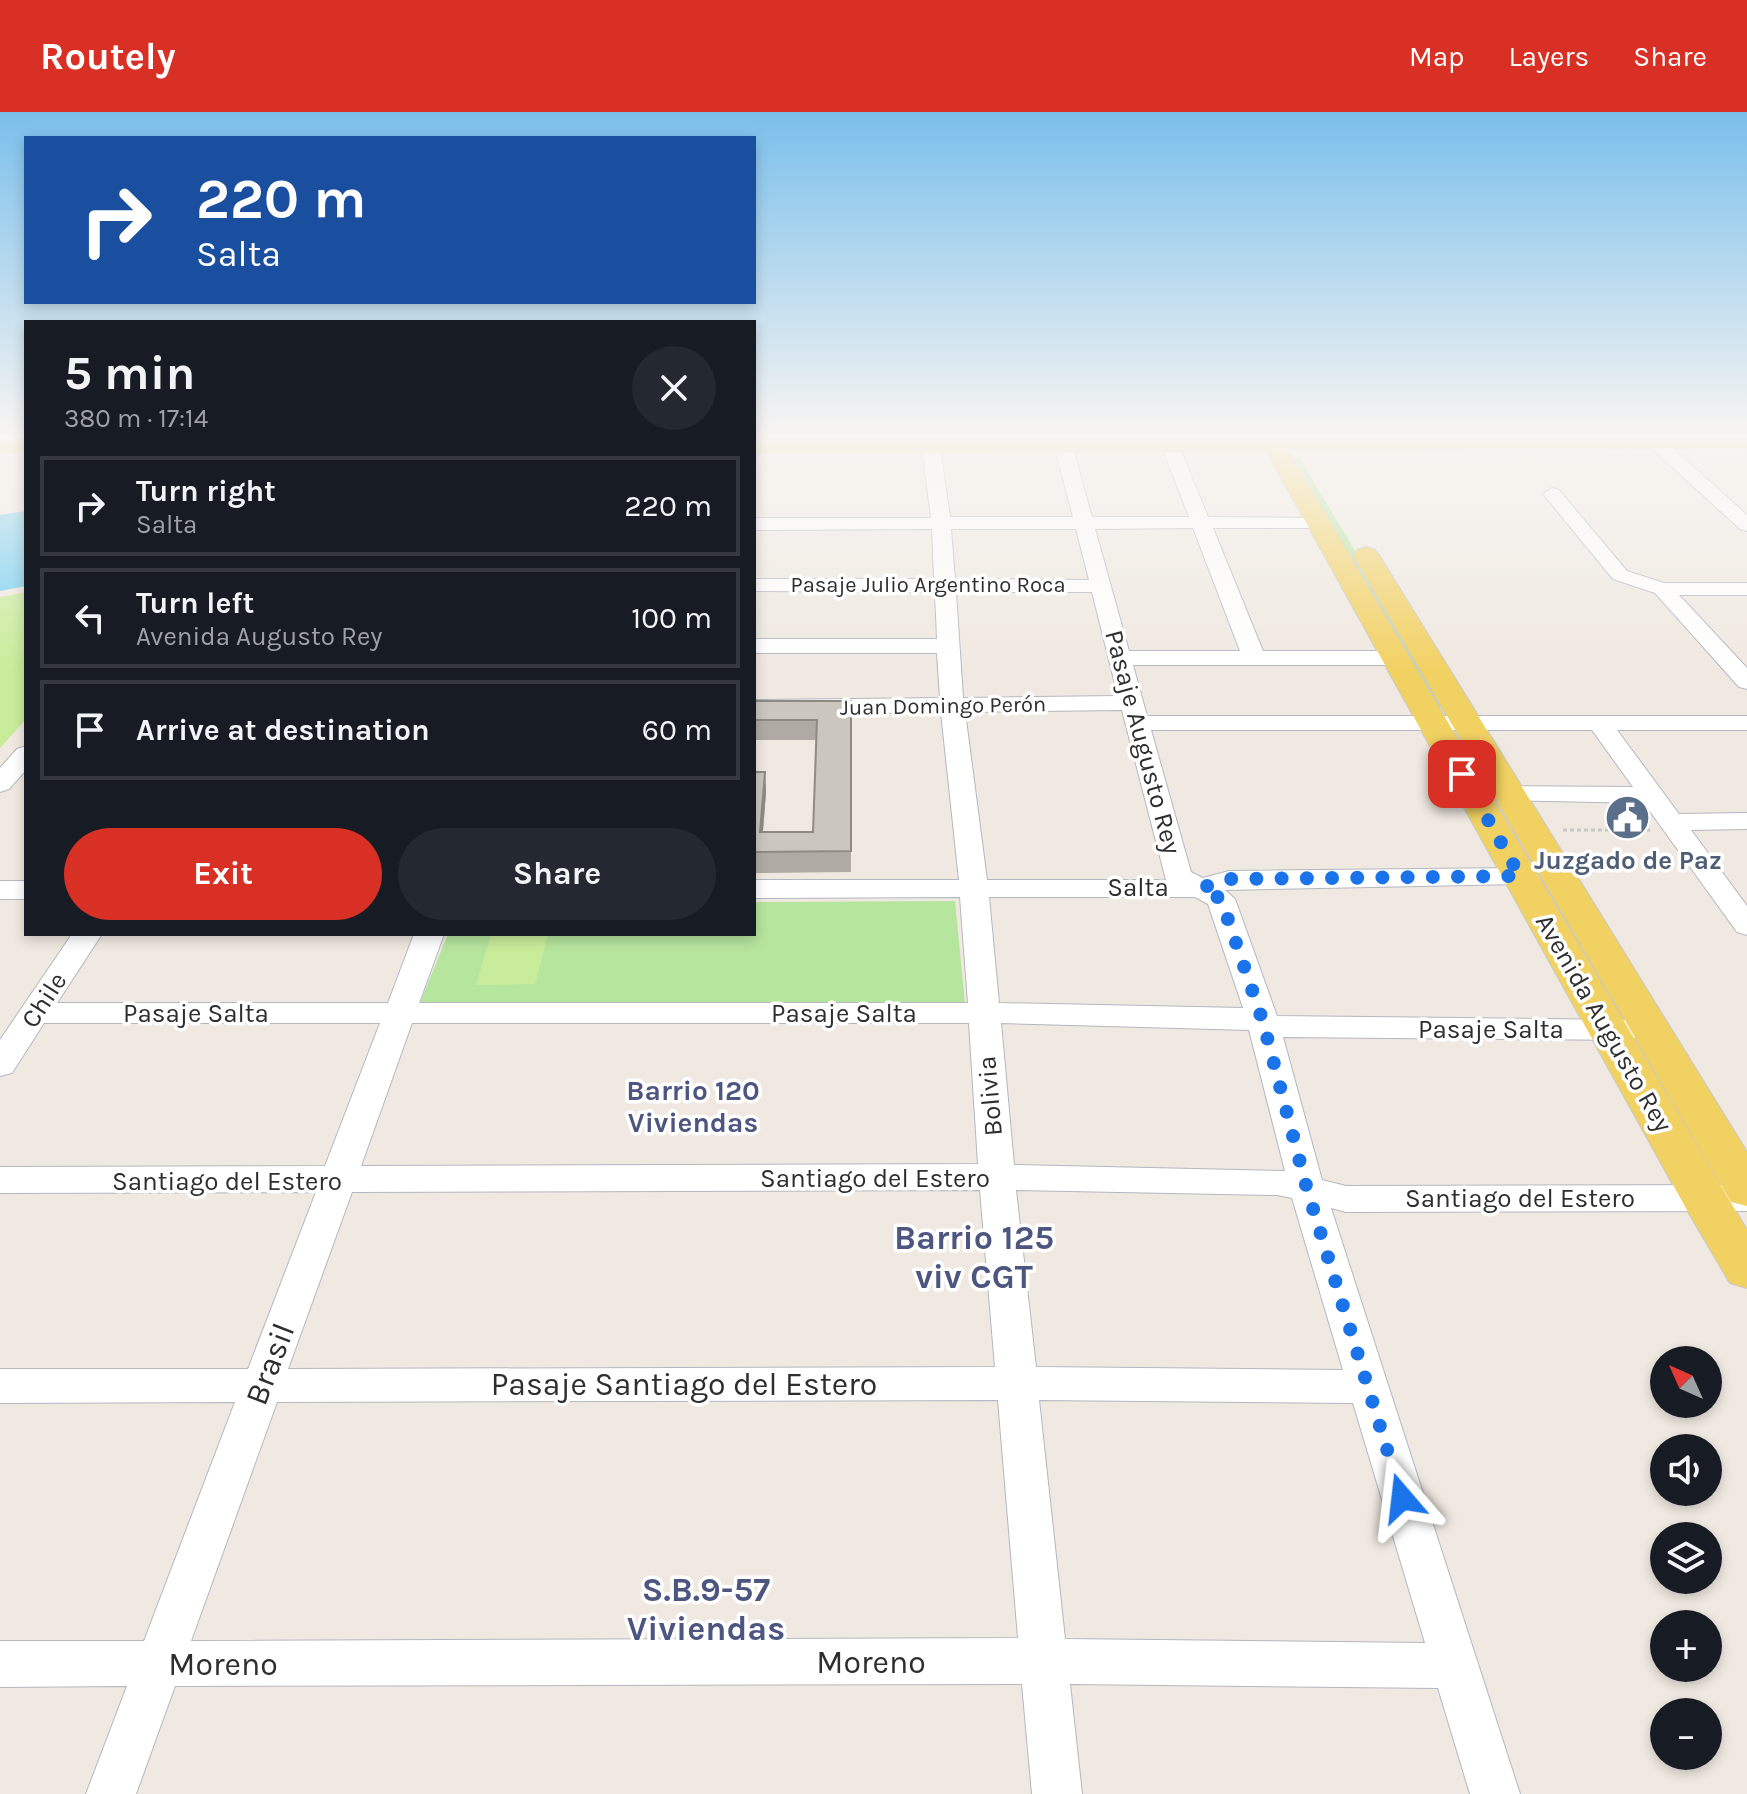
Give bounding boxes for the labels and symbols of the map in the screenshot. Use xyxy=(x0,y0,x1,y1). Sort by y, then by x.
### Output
street label: Pasaje Julio Argentino Roca xyxy=(790,572,1066,598)
street label: Pasaje Augusto Rey xyxy=(1098,627,1188,857)
street label: Juan Domingo Perón xyxy=(840,691,1046,721)
pin xyxy=(1428,740,1496,808)
public building icon: Juzgado de Paz xyxy=(1604,793,1652,841)
place label: Juzgado de Paz xyxy=(1534,845,1722,876)
street label: Salta xyxy=(1107,872,1169,903)
street label: Avenida Augusto Rey xyxy=(1529,909,1679,1137)
street label: Chile xyxy=(15,966,73,1034)
street label: Pasaje Salta xyxy=(123,998,269,1029)
street label: Pasaje Salta xyxy=(771,998,917,1029)
street label: Pasaje Salta xyxy=(1418,1014,1564,1045)
street label: Bolivia xyxy=(971,1055,1009,1137)
district label: Barrio 120 Viviendas xyxy=(626,1074,760,1139)
street label: Santiago del Estero xyxy=(760,1163,990,1194)
street label: Santiago del Estero xyxy=(112,1166,342,1197)
street label: Santiago del Estero xyxy=(1405,1183,1635,1214)
district label: Barrio 125 viv CGT xyxy=(894,1218,1054,1297)
street label: Brasil xyxy=(238,1318,302,1410)
north arrow xyxy=(1650,1346,1722,1418)
street label: Pasaje Santiago del Estero xyxy=(491,1366,877,1403)
position arrow xyxy=(1360,1456,1444,1540)
district label: S.B.9-57 Viviendas xyxy=(627,1570,785,1649)
street label: Moreno xyxy=(816,1644,926,1681)
street label: Moreno xyxy=(168,1646,278,1683)

